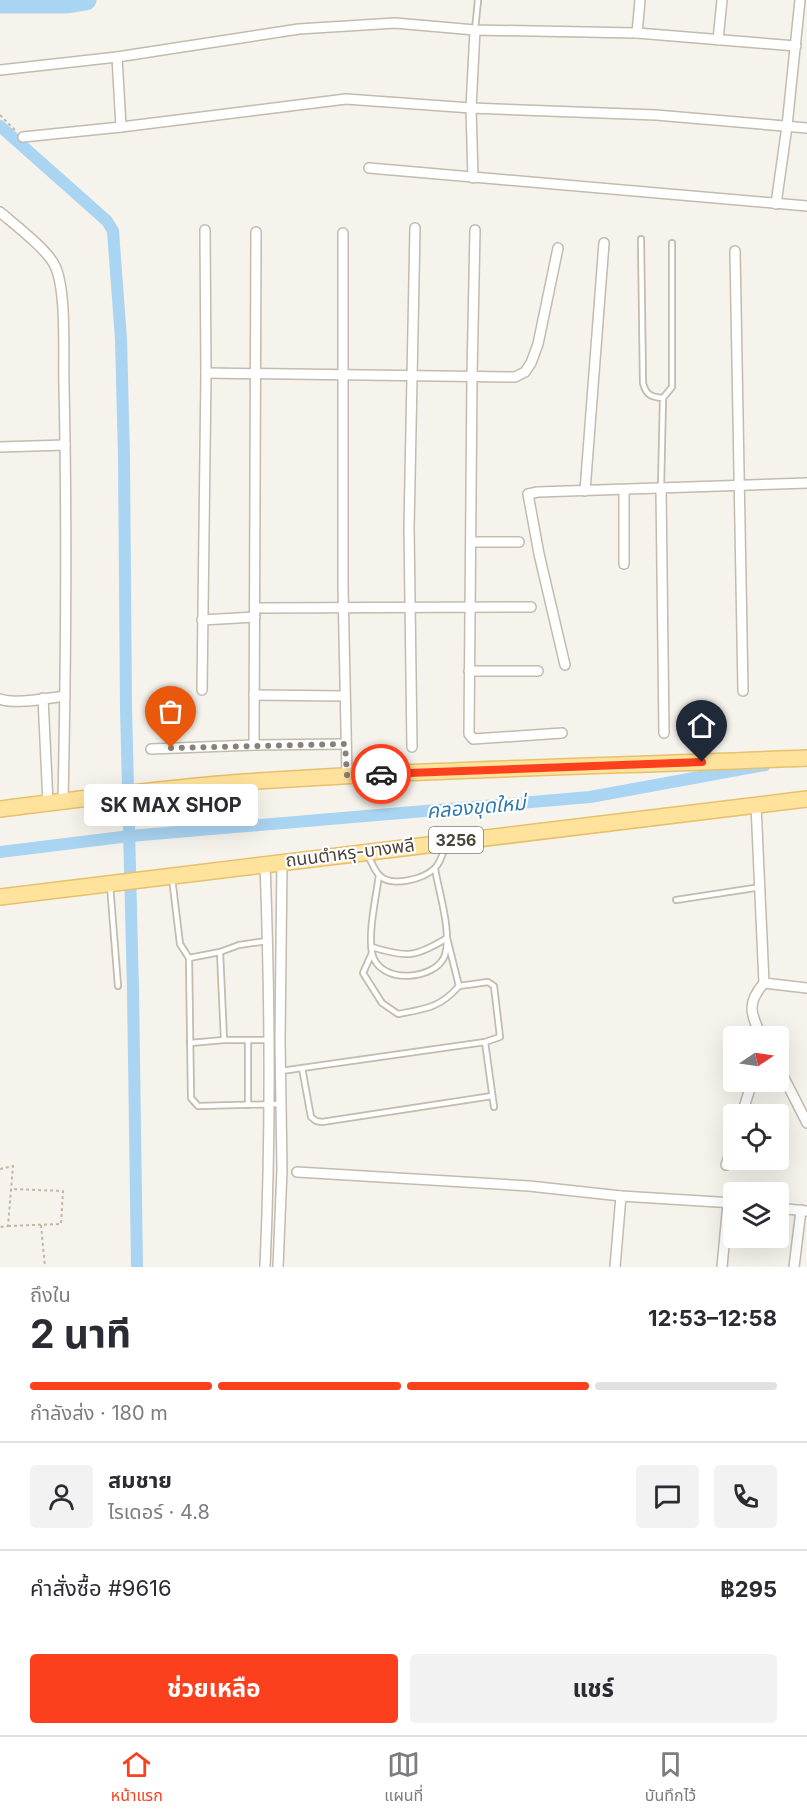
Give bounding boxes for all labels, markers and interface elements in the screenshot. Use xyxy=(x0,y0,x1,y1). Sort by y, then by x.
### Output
pin xyxy=(145,686,196,748)
icon: bag xyxy=(154,695,187,728)
pin xyxy=(676,700,727,762)
icon: home xyxy=(685,709,718,742)
courier xyxy=(351,744,411,804)
icon: car xyxy=(365,758,398,791)
callout: SK MAX SHOP xyxy=(84,784,258,826)
water label: คลองขุดใหม่ xyxy=(426,790,530,824)
text: SK MAX SHOP xyxy=(100,793,242,817)
road number: 3256 xyxy=(429,827,483,853)
street label: ถนนตำหรุ-บางพลี xyxy=(284,834,416,872)
north arrow xyxy=(723,1026,789,1092)
map controls xyxy=(723,1026,789,1248)
button: locate xyxy=(723,1104,789,1170)
button: layers xyxy=(723,1182,789,1248)
text: ถึงใน xyxy=(30,1283,71,1307)
text: 12:53–12:58 xyxy=(648,1305,777,1331)
text: 2 นาที xyxy=(30,1310,131,1357)
text: กำลังส่ง · 180 m xyxy=(30,1401,168,1425)
button: person xyxy=(30,1465,93,1528)
button: chat xyxy=(636,1465,699,1528)
button: phone xyxy=(714,1465,777,1528)
text: สมชาย xyxy=(108,1467,172,1493)
text: ไรเดอร์ · 4.8 xyxy=(108,1500,210,1524)
text: คำสั่งซื้อ #9616 xyxy=(30,1575,172,1601)
text: ฿295 xyxy=(720,1576,777,1602)
button: ช่วยเหลือ xyxy=(30,1654,398,1723)
button: แชร์ xyxy=(410,1654,777,1723)
tab: หน้าแรก xyxy=(111,1748,163,1808)
tab: แผนที่ xyxy=(384,1748,423,1808)
tab: บันทึกไว้ xyxy=(645,1748,696,1808)

